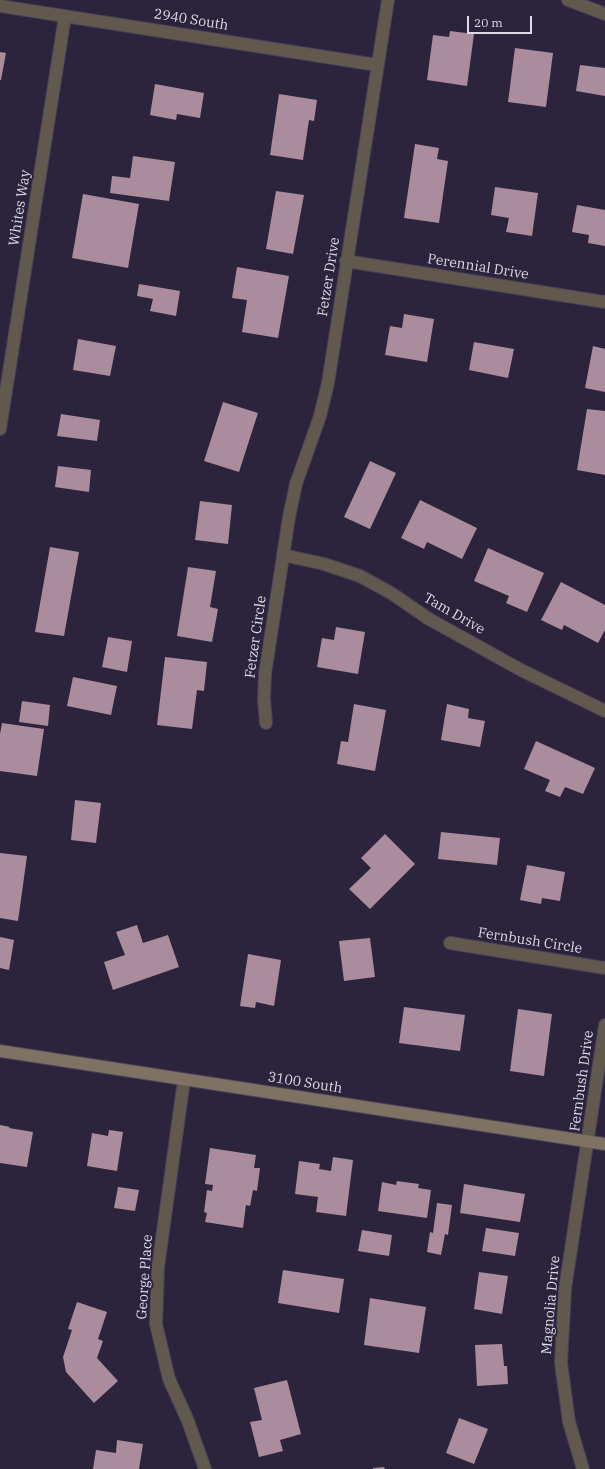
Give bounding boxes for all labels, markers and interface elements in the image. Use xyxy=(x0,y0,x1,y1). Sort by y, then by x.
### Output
street label: 2940 South xyxy=(152,6,230,34)
scale bar xyxy=(469,8,534,34)
text: 20 m xyxy=(474,15,503,30)
street label: Whites Way xyxy=(6,169,34,247)
street label: Fetzer Drive xyxy=(314,236,344,318)
street label: Perennial Drive xyxy=(426,251,530,283)
street label: Tam Drive xyxy=(420,590,488,638)
street label: Fetzer Circle xyxy=(242,595,270,679)
street label: Fernbush Circle xyxy=(477,924,583,958)
street label: Fernbush Drive xyxy=(567,1029,597,1133)
street label: 3100 South xyxy=(266,1069,344,1097)
street label: George Place xyxy=(134,1234,156,1320)
street label: Magnolia Drive xyxy=(538,1255,564,1355)

